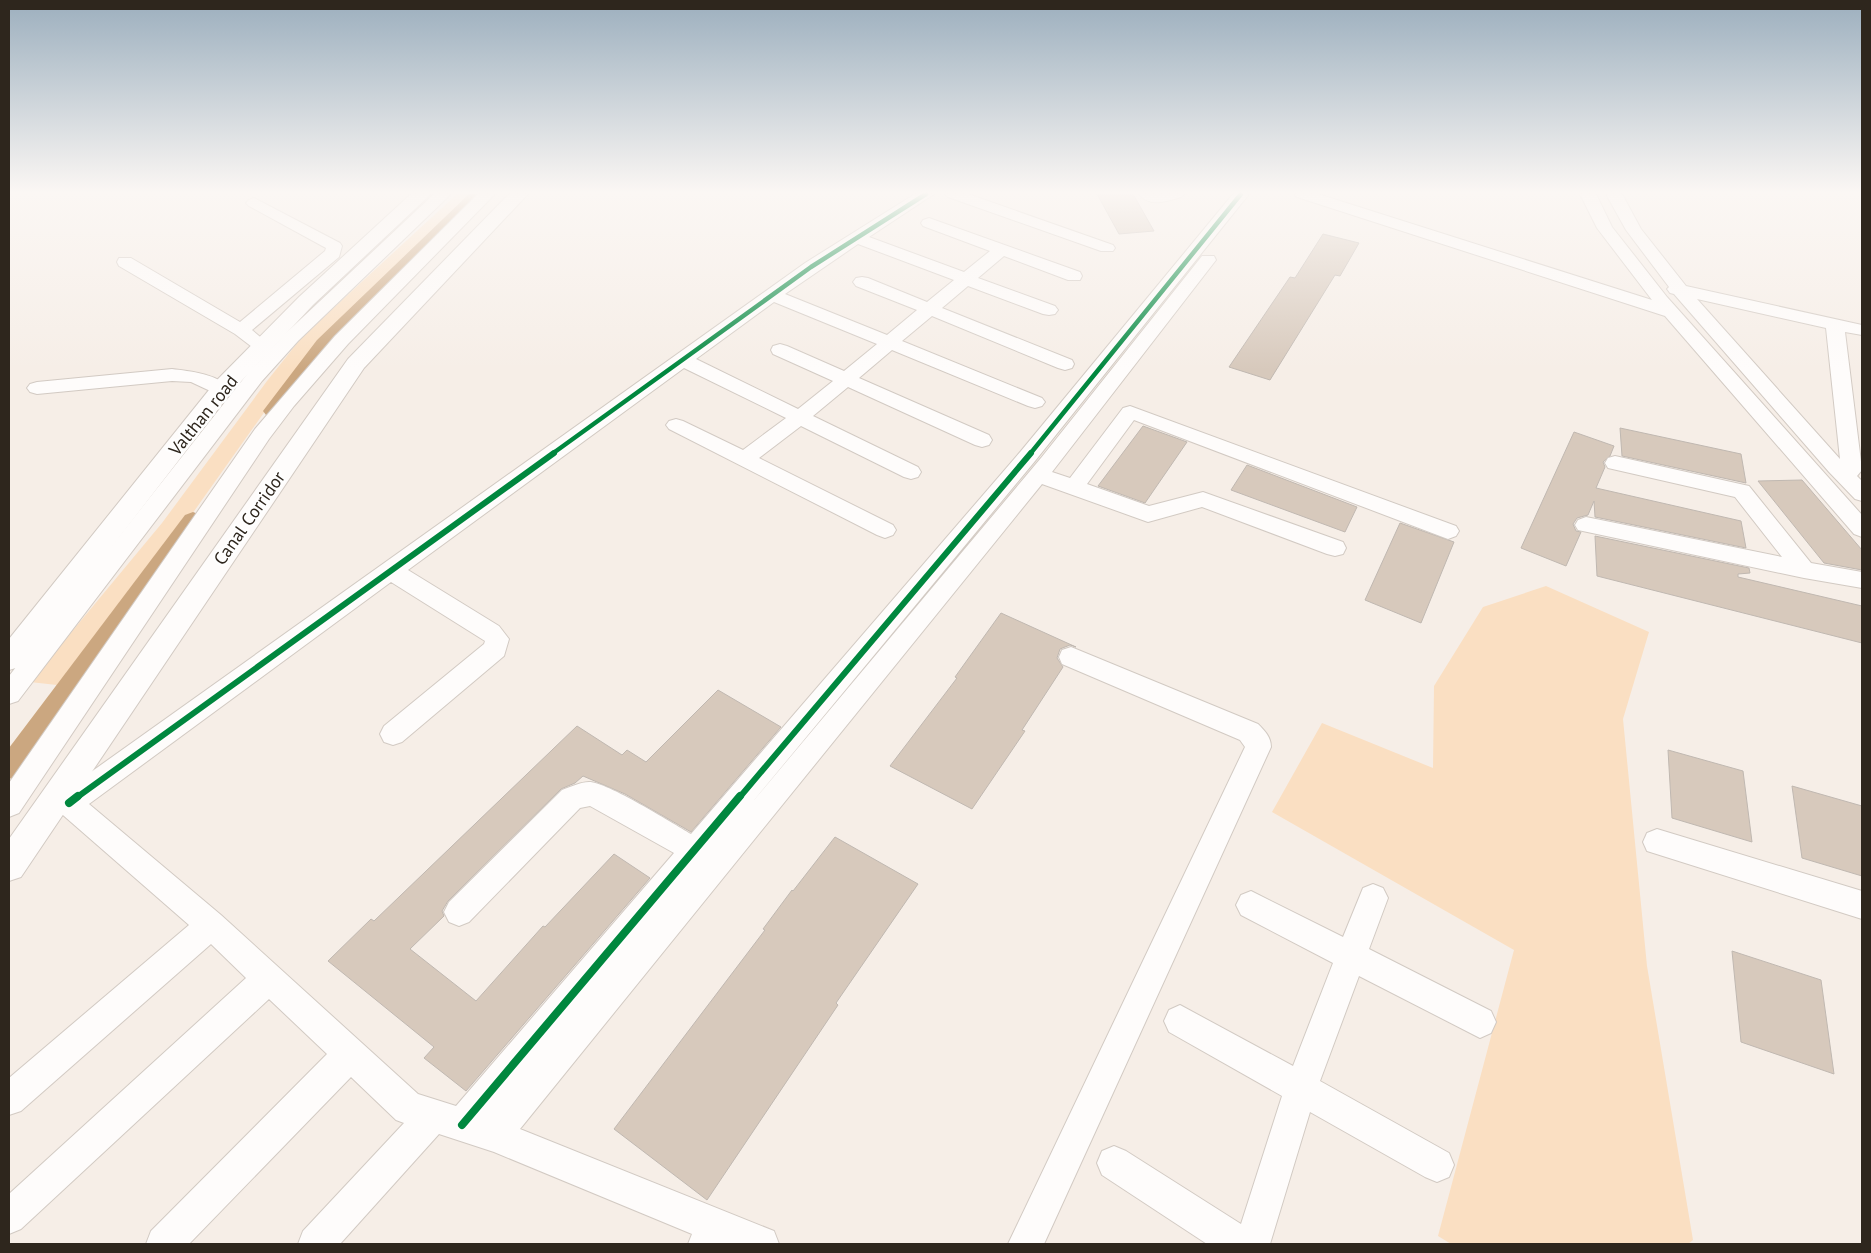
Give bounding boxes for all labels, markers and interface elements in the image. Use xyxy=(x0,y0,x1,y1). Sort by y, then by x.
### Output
street label: Valthan road xyxy=(163,370,243,461)
street label: Canal Corridor xyxy=(208,467,290,569)

